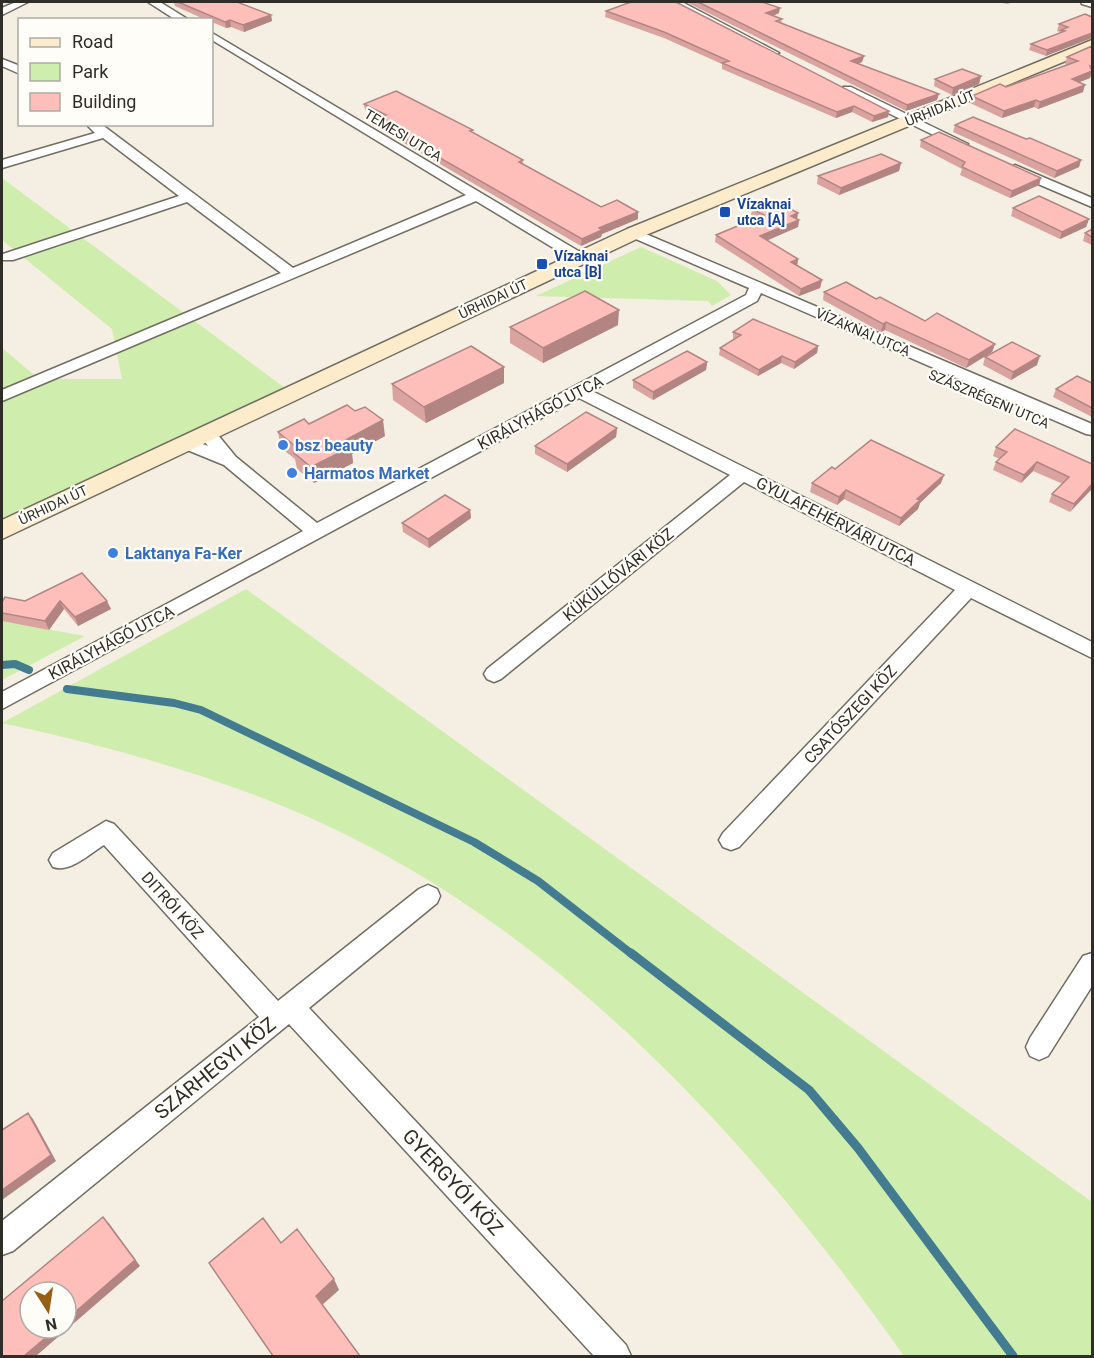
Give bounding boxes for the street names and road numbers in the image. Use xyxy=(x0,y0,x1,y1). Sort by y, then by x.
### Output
street label: ÚRHIDAI ÚT xyxy=(902,85,978,129)
street label: TEMESI UTCA xyxy=(361,106,445,164)
street label: ÚRHIDAI ÚT xyxy=(455,275,531,322)
street label: VÍZAKNAI UTCA xyxy=(813,304,913,359)
street label: SZÁSZRÉGENI UTCA xyxy=(926,365,1052,432)
street label: KIRÁLYHÁGÓ UTCA xyxy=(474,370,607,454)
street label: GYULAFEHÉRVÁRI UTCA xyxy=(753,473,919,570)
street label: ÚRHIDAI ÚT xyxy=(15,481,91,528)
street label: KÜKÜLLŐVÁRI KÖZ xyxy=(559,523,677,625)
street label: KIRÁLYHÁGÓ UTCA xyxy=(45,600,178,684)
street label: CSATÓSZEGI KÖZ xyxy=(799,661,901,767)
street label: DITRÓI KÖZ xyxy=(138,867,208,943)
street label: SZÁRHEGYI KÖZ xyxy=(150,1012,280,1124)
street label: GYERGYÓI KÖZ xyxy=(398,1124,508,1240)

